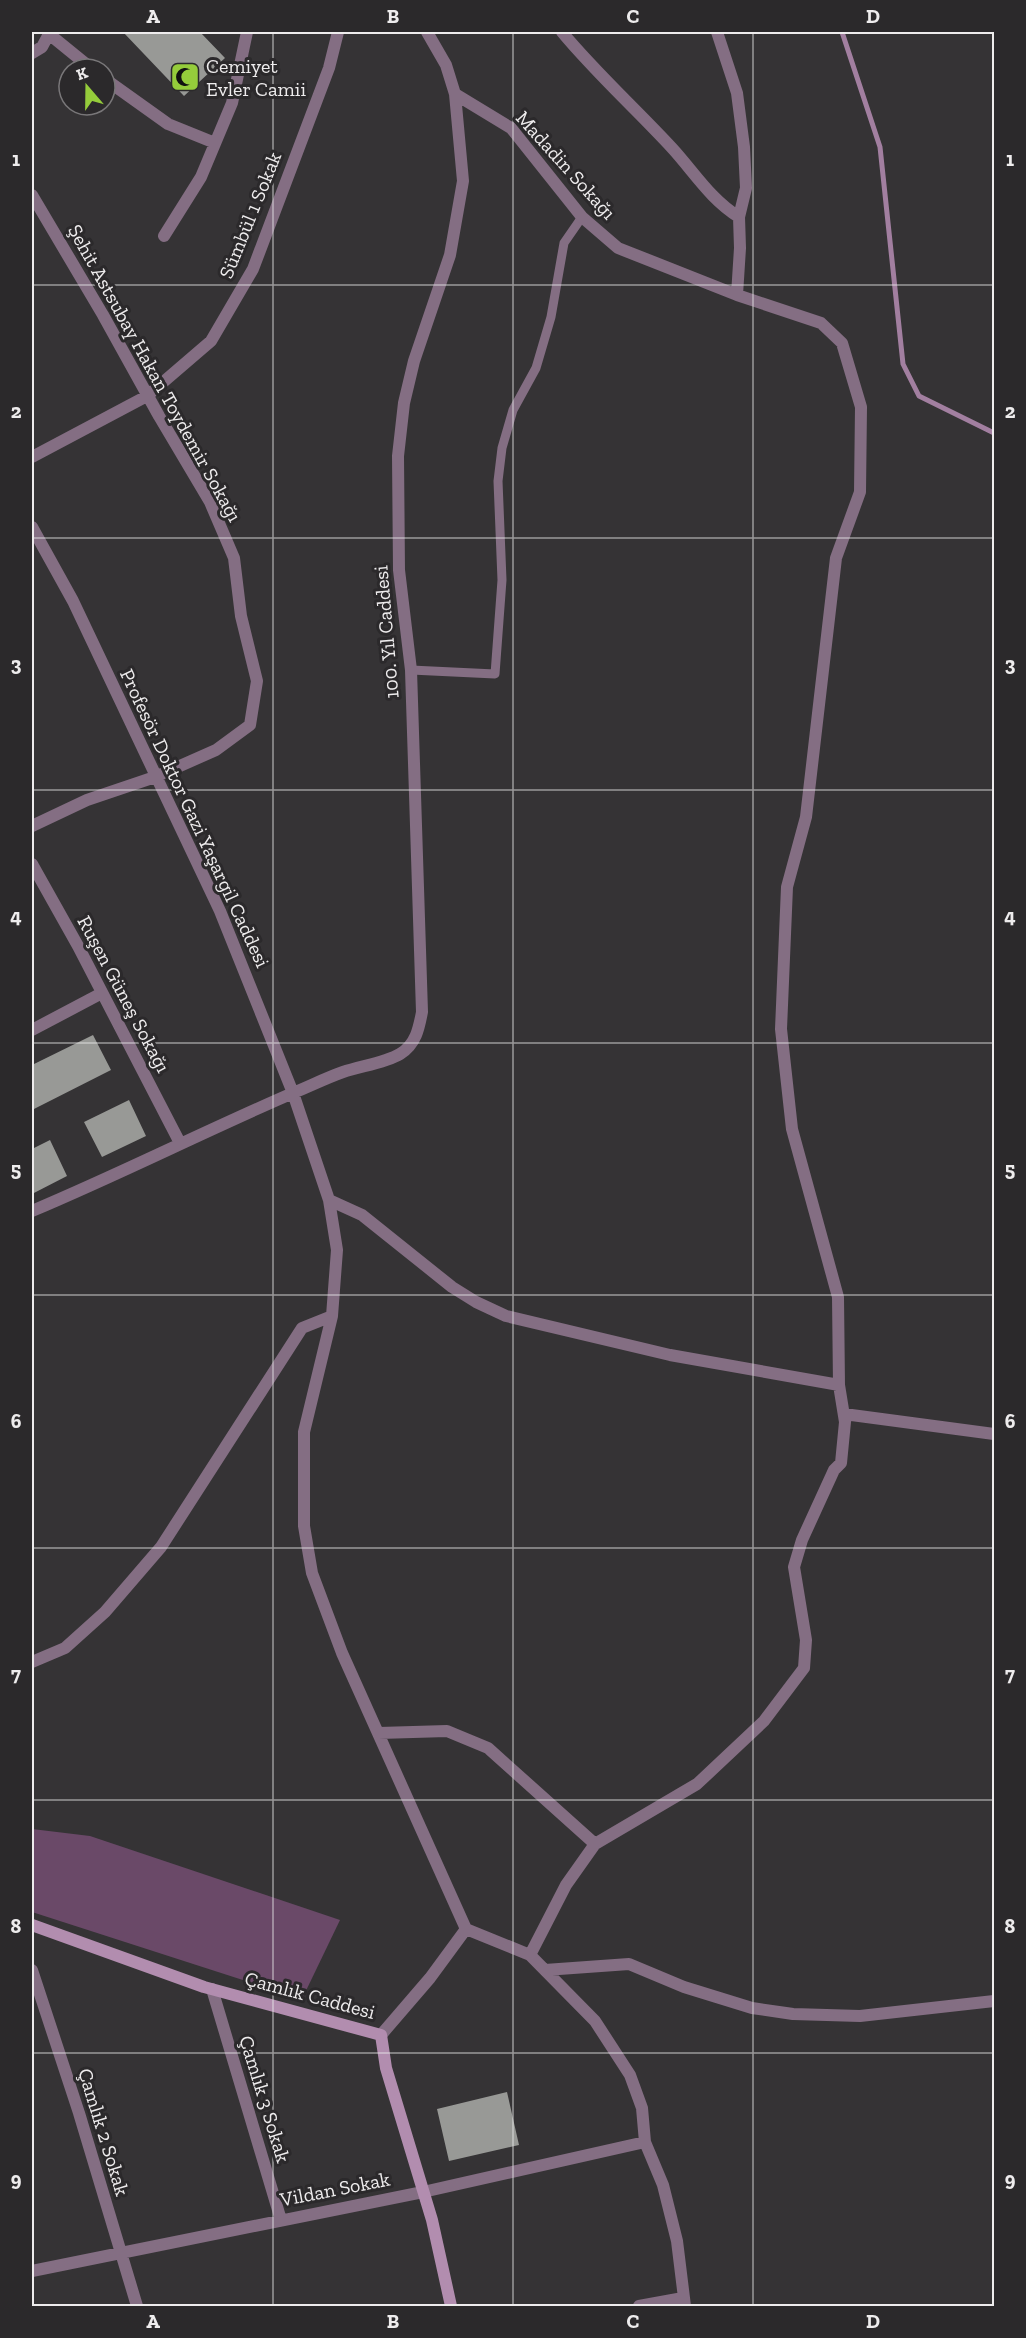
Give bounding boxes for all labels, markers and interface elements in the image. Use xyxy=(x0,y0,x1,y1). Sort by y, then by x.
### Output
text: A xyxy=(146,4,160,28)
text: B xyxy=(387,4,399,28)
text: C xyxy=(627,4,640,28)
text: D xyxy=(866,4,880,28)
place label: Cemiyet Evler Camii xyxy=(206,54,306,101)
north arrow xyxy=(57,57,117,117)
mosque icon: Cemiyet Evler Camii xyxy=(169,61,201,93)
text: K xyxy=(74,63,91,84)
street label: Madadin Sokağı xyxy=(511,106,621,225)
text: 1 xyxy=(12,147,20,171)
text: 1 xyxy=(1006,147,1014,171)
street label: Sümbül 1 Sokak xyxy=(214,148,287,282)
street label: Şehit Astsubay Hakan Toydemir Sokağı xyxy=(63,220,247,526)
text: 2 xyxy=(11,399,22,423)
text: 2 xyxy=(1005,399,1016,423)
street label: 100. Yıl Caddesi xyxy=(368,564,404,700)
text: 3 xyxy=(11,652,22,676)
text: 3 xyxy=(1005,652,1016,676)
street label: Profesör Doktor Gazi Yaşargil Caddesi xyxy=(115,665,275,972)
text: 4 xyxy=(10,904,22,928)
text: 4 xyxy=(1004,904,1016,928)
street label: Ruşen Güneş Sokağı xyxy=(72,911,176,1077)
text: 5 xyxy=(11,1157,21,1181)
text: 5 xyxy=(1005,1157,1015,1181)
text: 6 xyxy=(11,1409,22,1433)
text: 6 xyxy=(1005,1409,1016,1433)
text: 7 xyxy=(11,1662,21,1686)
text: 7 xyxy=(1005,1662,1015,1686)
text: 8 xyxy=(11,1914,22,1938)
text: 8 xyxy=(1005,1914,1016,1938)
street label: Çamlık Caddesi xyxy=(242,1966,378,2024)
street label: Çamlık 3 Sokak xyxy=(234,2033,296,2166)
street label: Çamlık 2 Sokak xyxy=(73,2065,135,2199)
street label: Vildan Sokak xyxy=(277,2166,393,2212)
text: 9 xyxy=(11,2167,22,2191)
text: 9 xyxy=(1005,2167,1016,2191)
text: A xyxy=(146,2309,160,2333)
text: B xyxy=(387,2309,399,2333)
text: C xyxy=(627,2309,640,2333)
text: D xyxy=(866,2309,880,2333)

